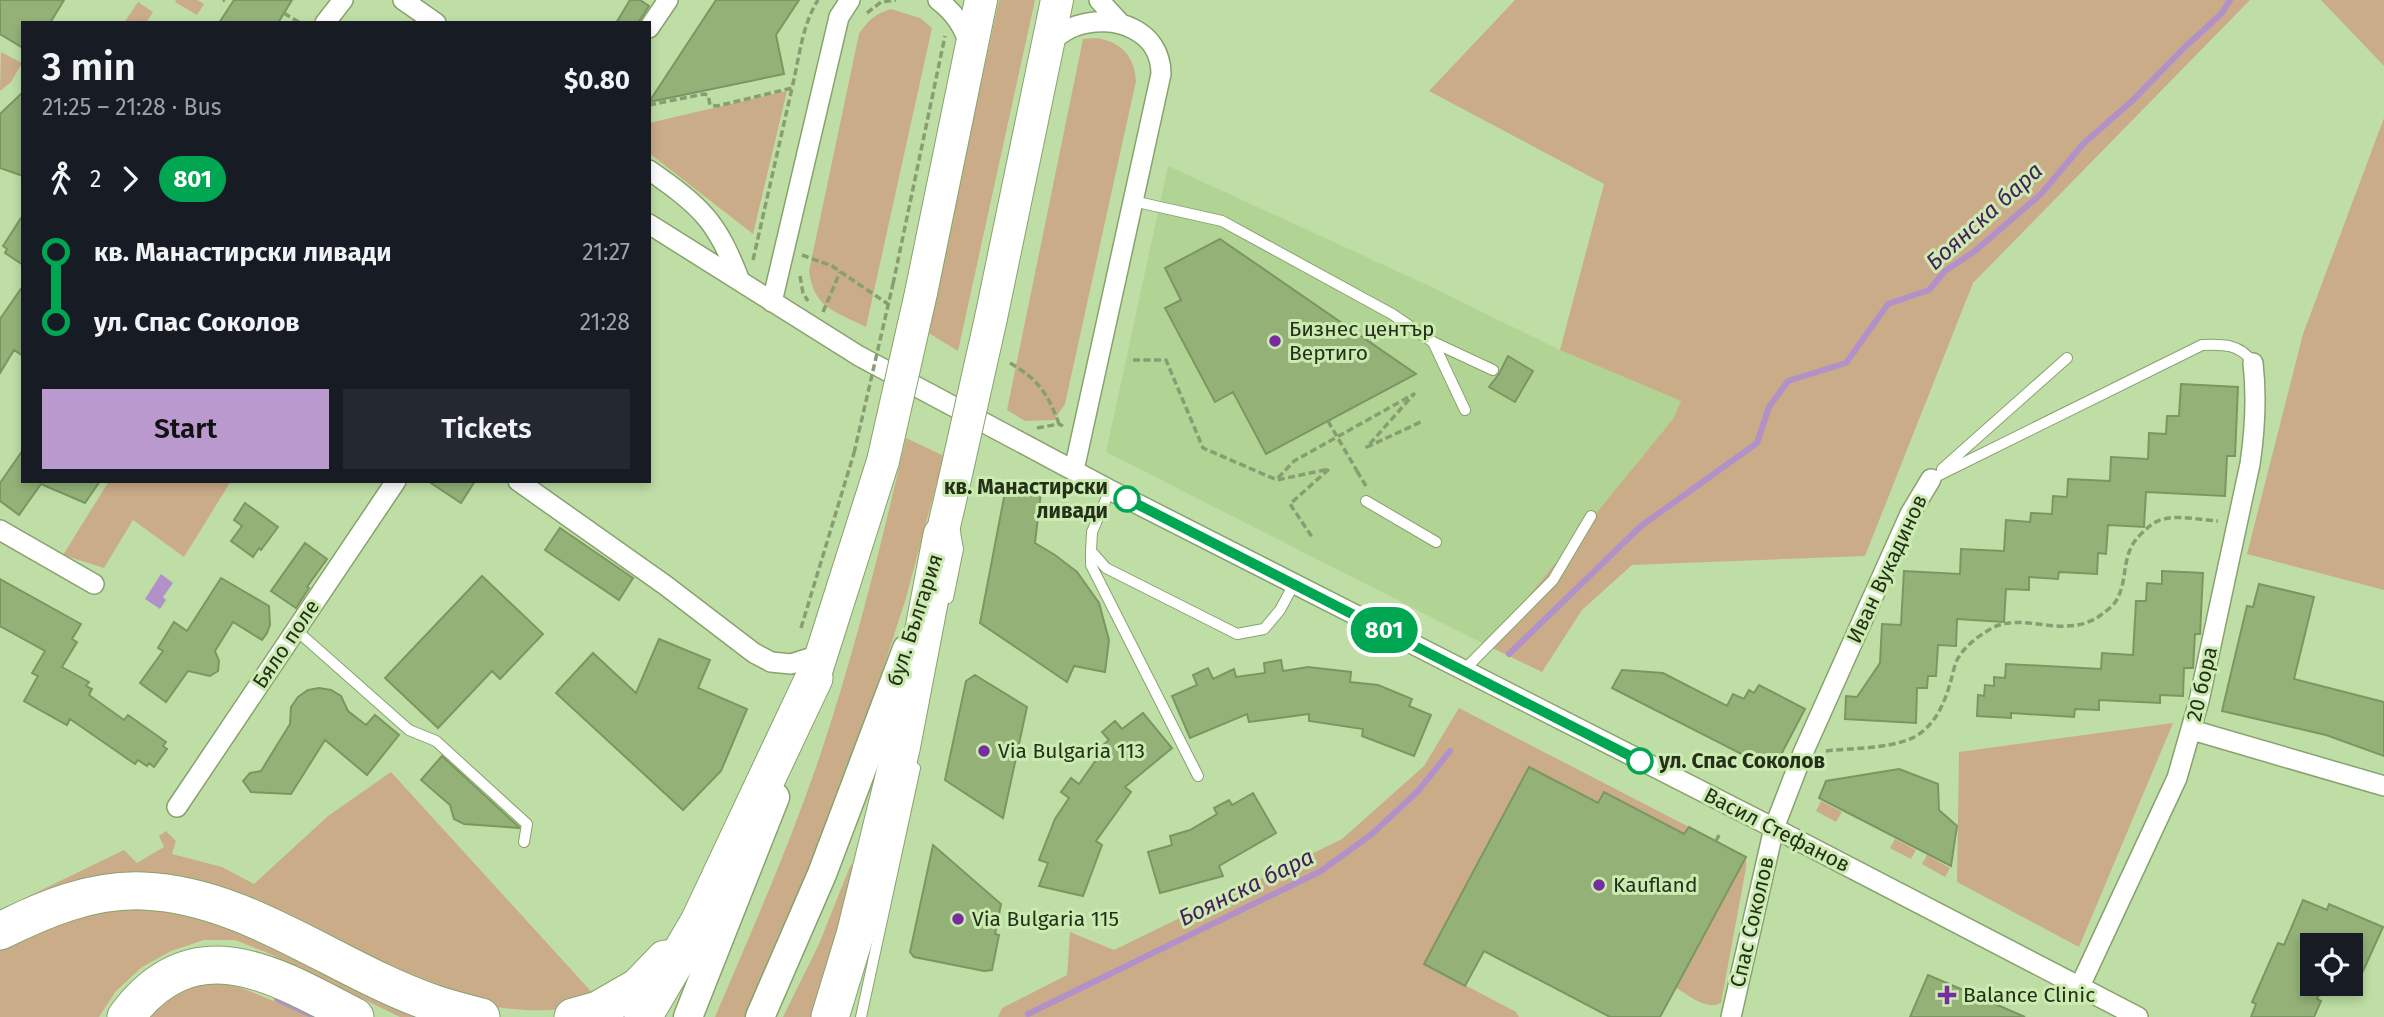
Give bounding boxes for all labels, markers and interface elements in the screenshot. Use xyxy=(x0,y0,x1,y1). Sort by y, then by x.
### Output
text: 3 min xyxy=(42,44,136,90)
text: $0.80 xyxy=(564,65,630,96)
text: 21:25 – 21:28 · Bus xyxy=(42,93,222,121)
water label: Боянска бара xyxy=(1920,156,2048,276)
icon: walk xyxy=(42,160,80,198)
icon: forward xyxy=(111,160,149,198)
text: 2 xyxy=(90,165,101,193)
text: 801 xyxy=(173,165,212,193)
text: кв. Манастирски ливади xyxy=(94,237,392,268)
text: 21:27 xyxy=(582,238,630,266)
text: ул. Спас Соколов xyxy=(94,307,300,338)
text: 21:28 xyxy=(580,308,630,336)
place label: Бизнес център Вертиго xyxy=(1289,316,1435,366)
marker: Бизнес център Вертиго xyxy=(1267,333,1283,349)
button: Start xyxy=(42,389,329,469)
button: Tickets xyxy=(343,389,630,469)
place label: кв. Манастирски ливади xyxy=(944,474,1108,524)
marker: кв. Манастирски ливади xyxy=(1114,486,1140,512)
street label: Иван Вукадинов xyxy=(1841,490,1933,648)
street label: бул. България xyxy=(881,551,949,689)
street label: Бяло поле xyxy=(247,595,325,693)
line badge: 801 xyxy=(1344,607,1424,653)
text: 801 xyxy=(1365,616,1403,644)
street label: 20 бора xyxy=(2181,644,2223,724)
place label: Via Bulgaria 113 xyxy=(998,738,1145,764)
marker: Via Bulgaria 113 xyxy=(976,743,992,759)
marker: ул. Спас Соколов xyxy=(1627,748,1653,774)
place label: ул. Спас Соколов xyxy=(1658,748,1825,774)
street label: Васил Стефанов xyxy=(1700,782,1854,878)
water label: Боянска бара xyxy=(1174,842,1318,932)
street label: Спас Соколов xyxy=(1724,854,1780,990)
place label: Kaufland xyxy=(1613,872,1697,898)
marker: Kaufland xyxy=(1591,877,1607,893)
place label: Via Bulgaria 115 xyxy=(972,906,1119,932)
marker: Via Bulgaria 115 xyxy=(950,911,966,927)
map controls xyxy=(2300,933,2363,996)
button: locate xyxy=(2300,933,2363,996)
place label: Balance Clinic xyxy=(1963,982,2095,1008)
marker: Balance Clinic xyxy=(1937,985,1957,1005)

